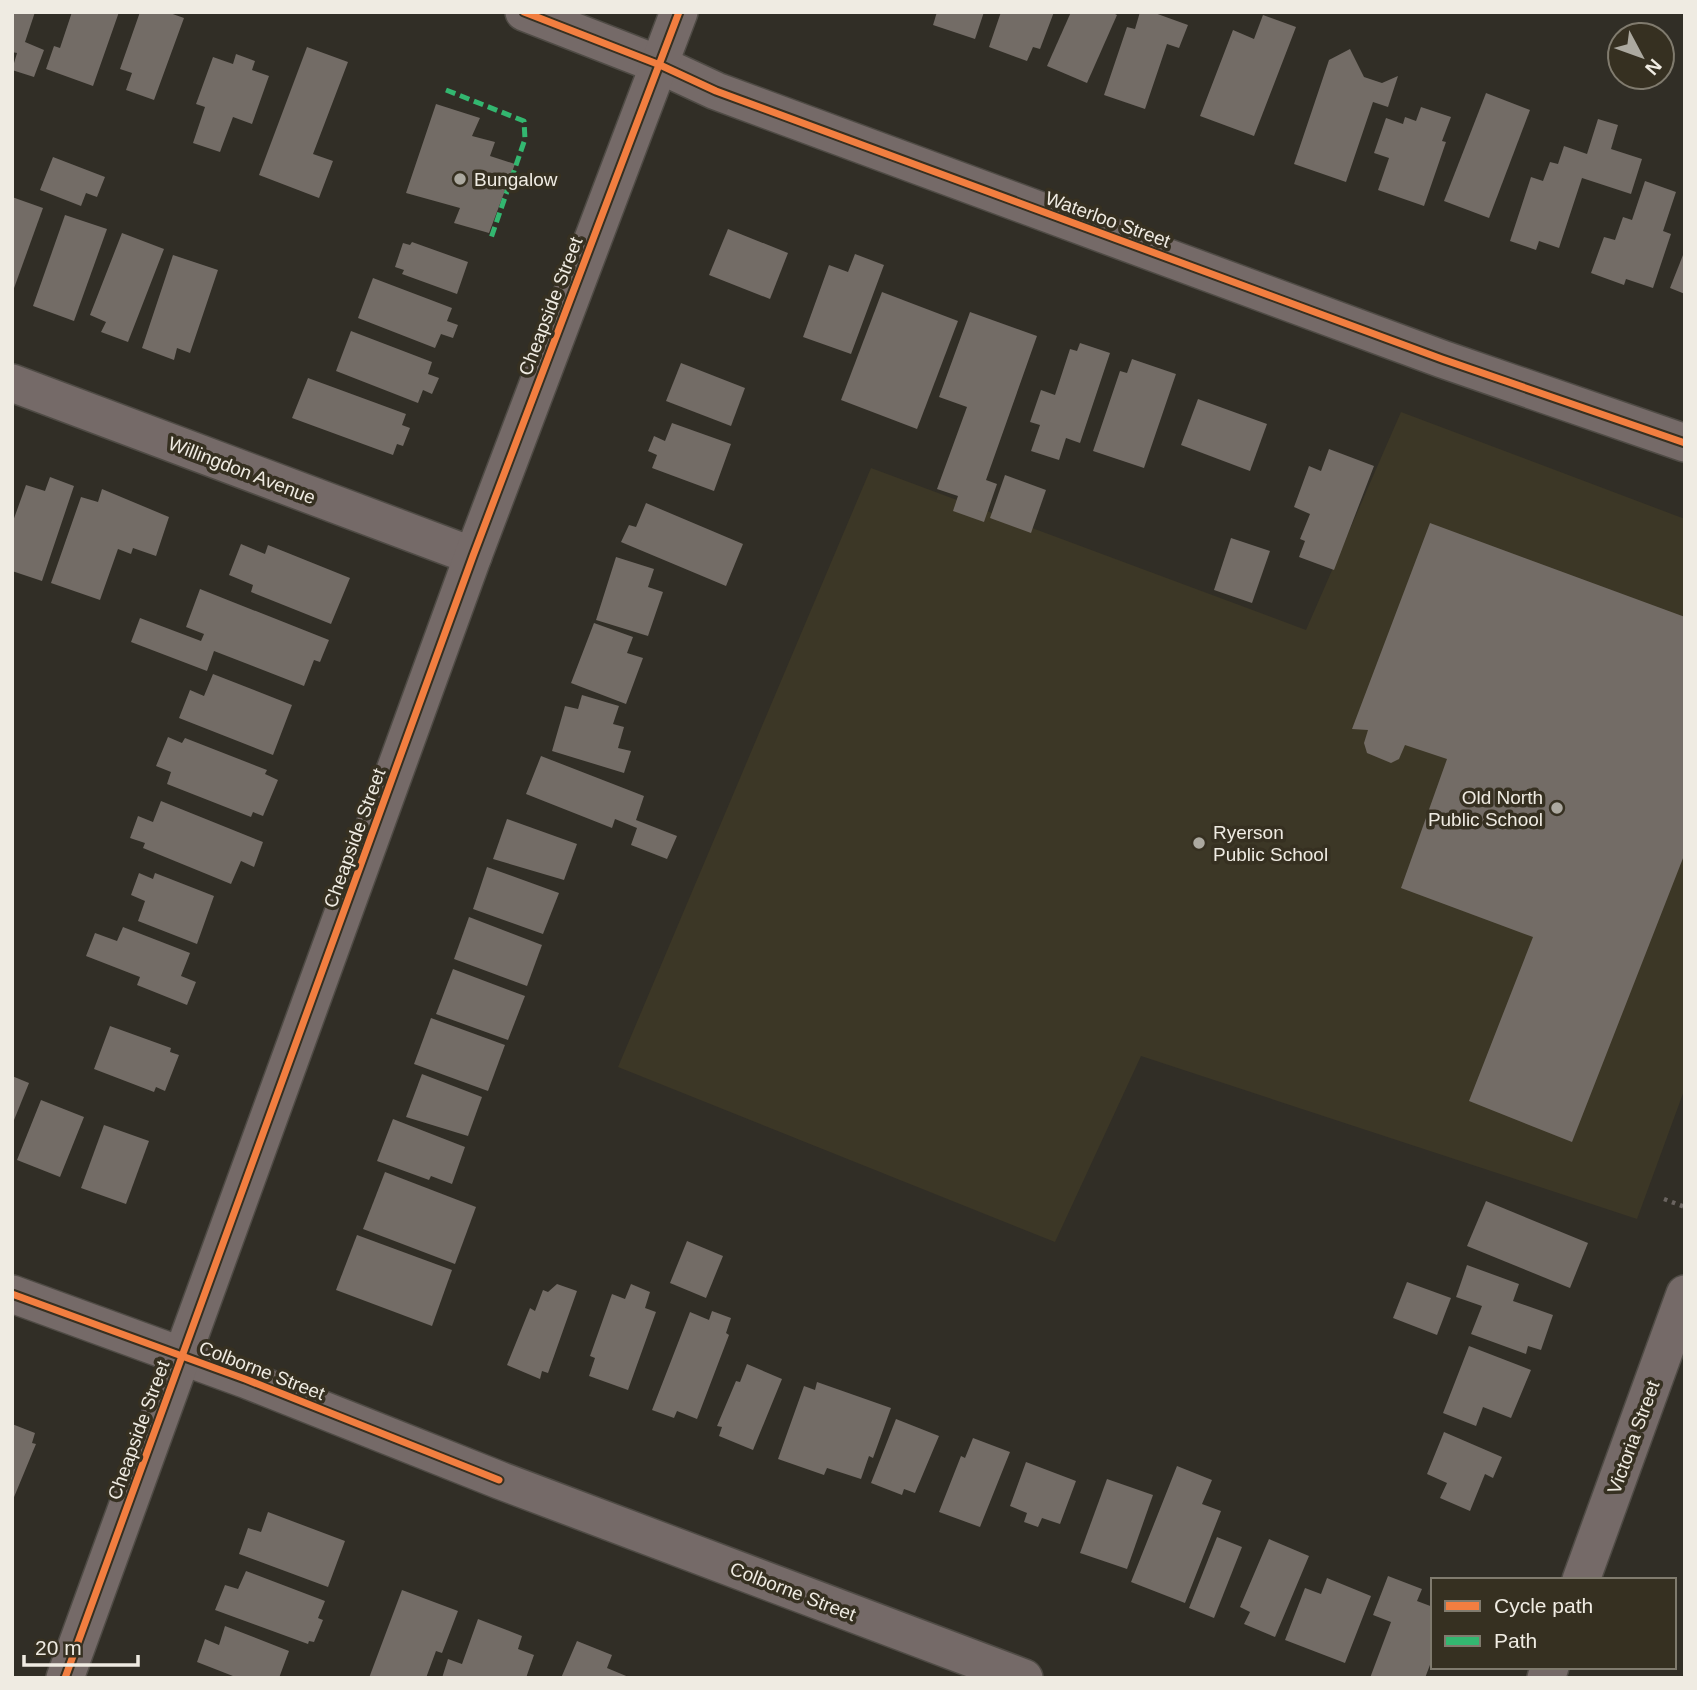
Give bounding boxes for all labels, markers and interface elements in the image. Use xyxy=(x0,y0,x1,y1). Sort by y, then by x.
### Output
north arrow xyxy=(1606,21,1676,91)
text: N xyxy=(1641,55,1666,79)
place label: Bungalow xyxy=(474,169,558,190)
marker: Bungalow xyxy=(452,171,468,187)
street label: Waterloo Street xyxy=(1043,187,1174,252)
street label: Cheapside Street xyxy=(514,233,587,378)
street label: Willingdon Avenue xyxy=(165,433,318,508)
street label: Cheapside Street xyxy=(319,765,390,911)
place label: Old North Public School xyxy=(1428,787,1543,830)
marker: Old North Public School xyxy=(1549,800,1565,816)
place label: Ryerson Public School xyxy=(1213,822,1328,865)
marker: Ryerson Public School xyxy=(1191,835,1207,851)
street label: Colborne Street xyxy=(196,1337,328,1404)
street label: Cheapside Street xyxy=(103,1357,174,1503)
street label: Victoria Street xyxy=(1603,1377,1664,1497)
street label: Colborne Street xyxy=(727,1558,859,1625)
legend xyxy=(1431,1578,1676,1669)
text: Cycle path xyxy=(1494,1594,1593,1617)
scale bar xyxy=(24,1624,138,1668)
text: Path xyxy=(1494,1629,1537,1652)
text: 20 m xyxy=(35,1636,82,1659)

